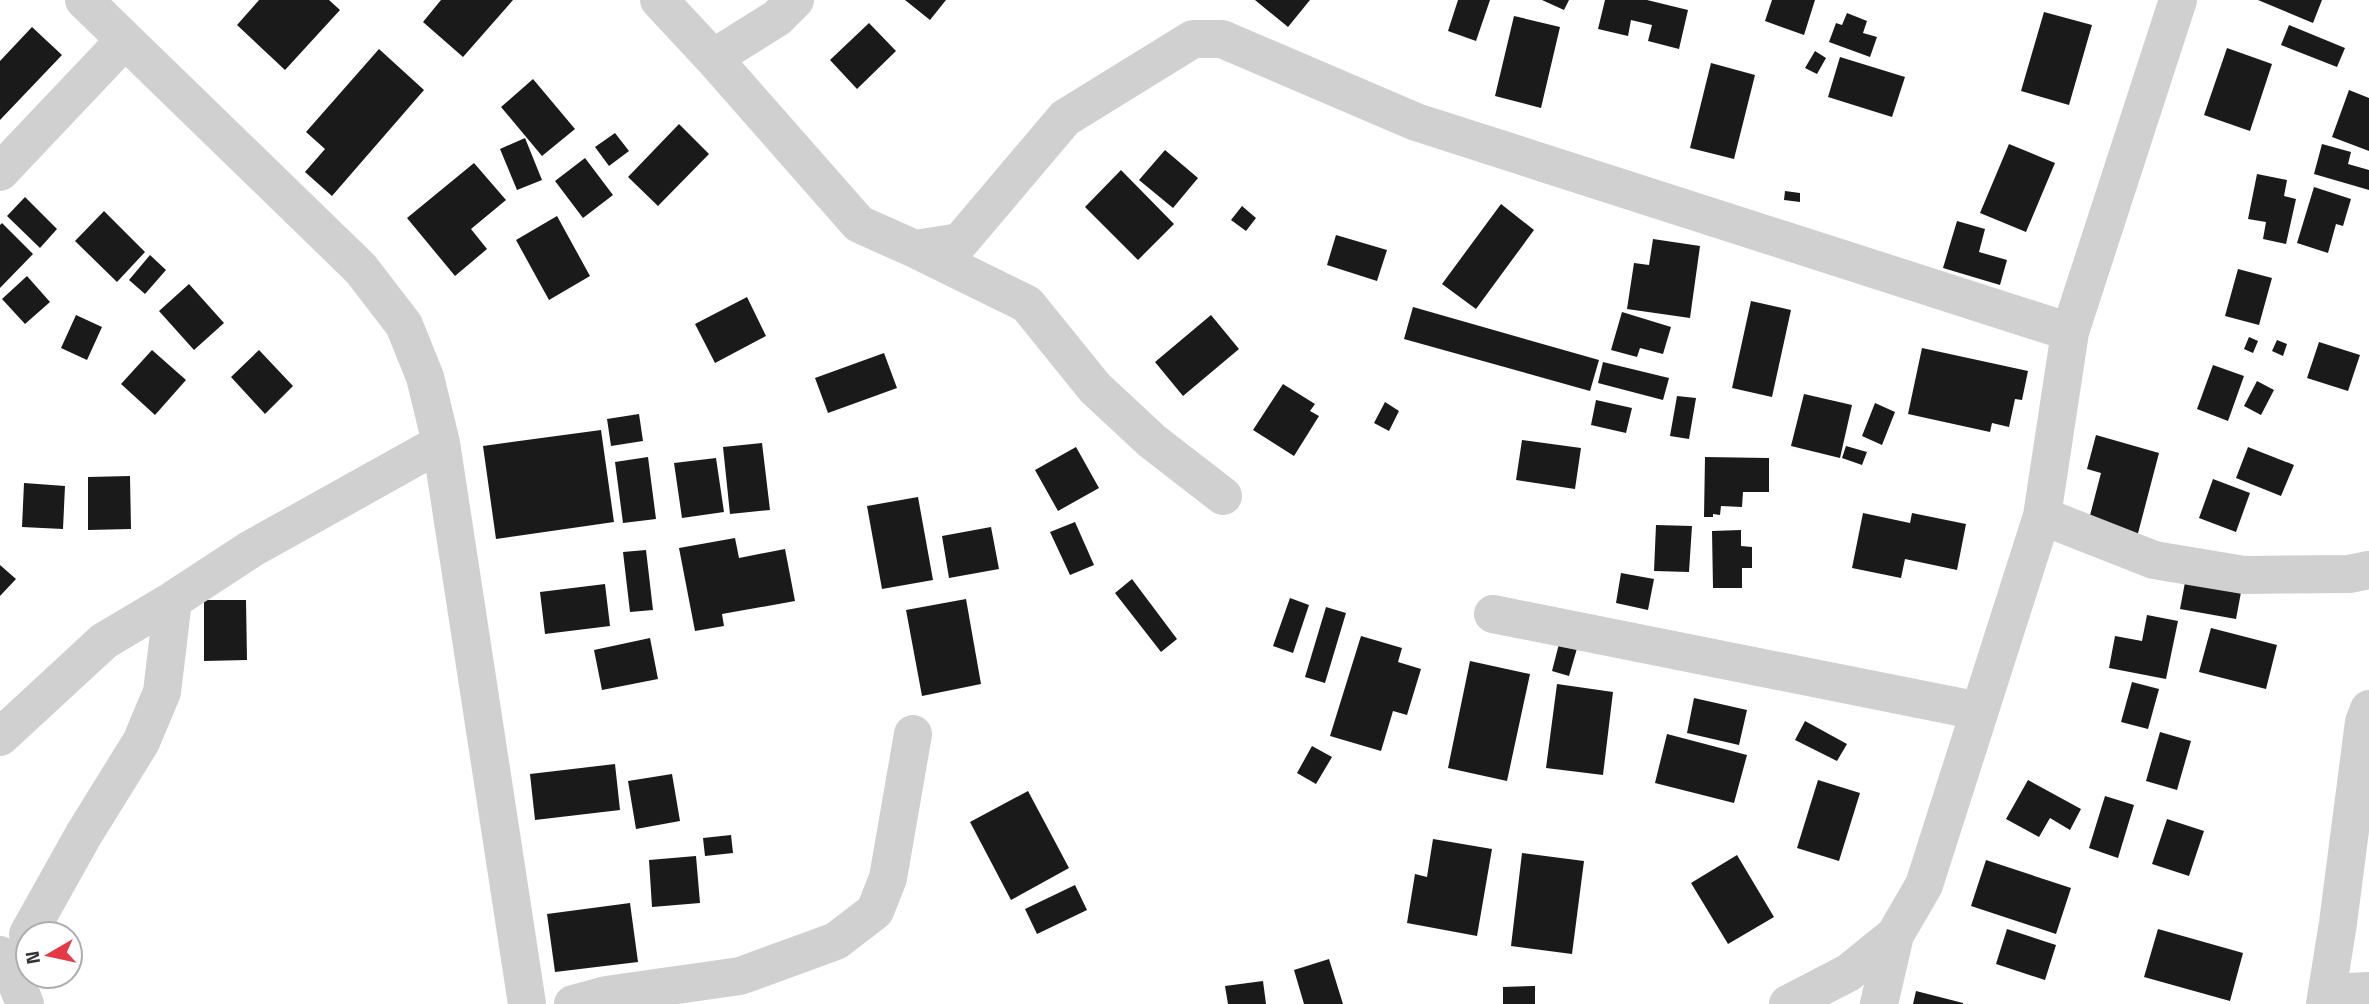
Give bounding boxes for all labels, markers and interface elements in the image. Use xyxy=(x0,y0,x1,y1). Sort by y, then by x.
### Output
north arrow xyxy=(14,920,84,990)
text: N xyxy=(16,949,47,967)

